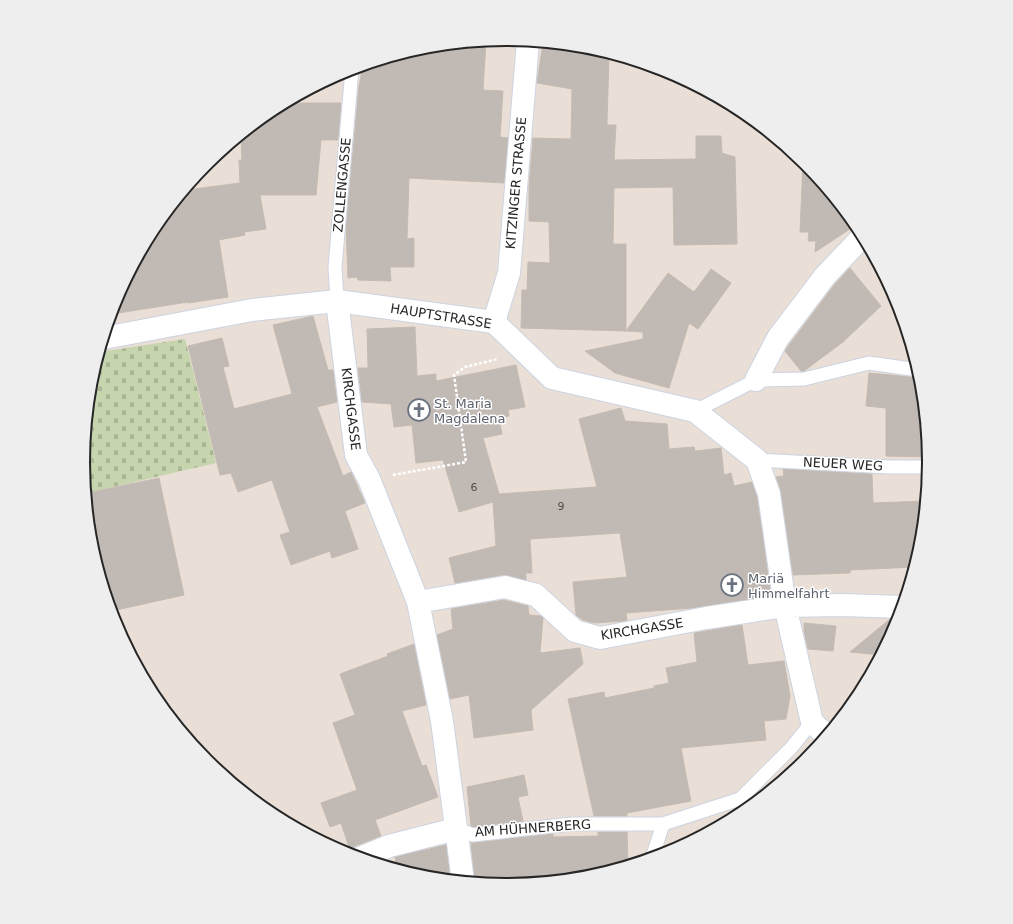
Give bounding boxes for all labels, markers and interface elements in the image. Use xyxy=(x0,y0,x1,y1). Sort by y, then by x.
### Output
street label: KITZINGER STRASSE xyxy=(503,116,529,250)
street label: ZOLLENGASSE xyxy=(330,137,354,233)
street label: HAUPTSTRASSE xyxy=(389,301,493,331)
street label: KIRCHGASSE xyxy=(338,367,364,451)
place label: St. Maria Magdalena xyxy=(434,396,505,426)
church icon: St. Maria Magdalena xyxy=(406,397,432,423)
street label: NEUER WEG xyxy=(803,454,883,474)
house number: 6 xyxy=(471,481,478,494)
house number: 9 xyxy=(558,500,565,513)
place label: Mariä Himmelfahrt xyxy=(748,571,830,601)
church icon: Mariä Himmelfahrt xyxy=(719,572,745,598)
street label: KIRCHGASSE xyxy=(600,615,684,643)
street label: AM HÜHNERBERG xyxy=(474,815,592,840)

